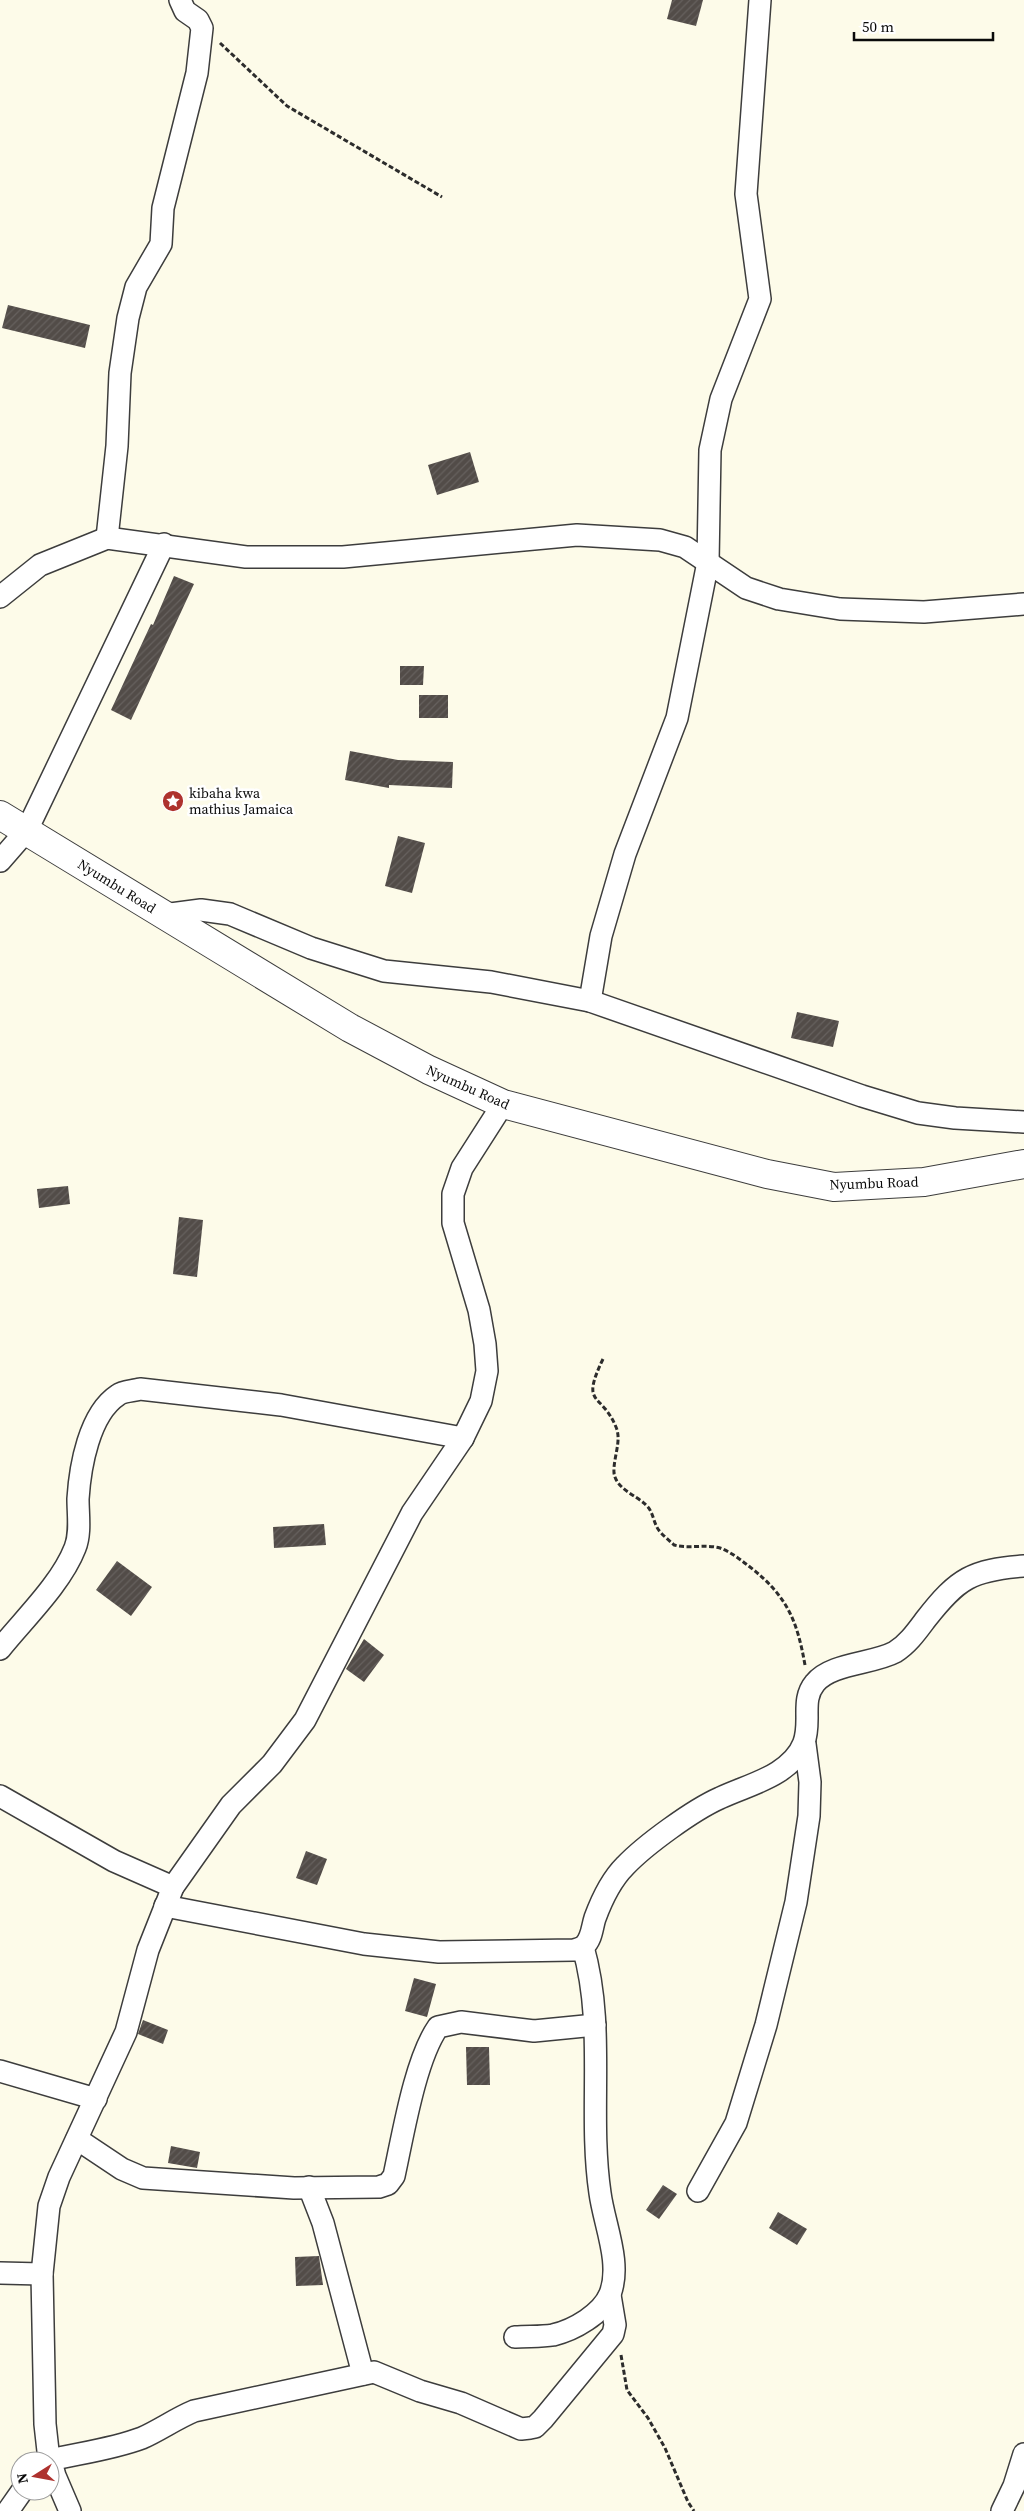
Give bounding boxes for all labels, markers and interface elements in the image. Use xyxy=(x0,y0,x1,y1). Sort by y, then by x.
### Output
scale bar xyxy=(854,10,993,42)
text: 50 m xyxy=(862,16,894,37)
place label: kibaha kwa mathius Jamaica xyxy=(189,783,294,819)
place icon: kibaha kwa mathius Jamaica xyxy=(161,789,185,813)
street label: Nyumbu Road xyxy=(74,854,160,918)
street label: Nyumbu Road xyxy=(423,1060,513,1114)
street label: Nyumbu Road xyxy=(829,1171,919,1195)
north arrow xyxy=(10,2451,60,2501)
text: N xyxy=(11,2472,33,2485)

